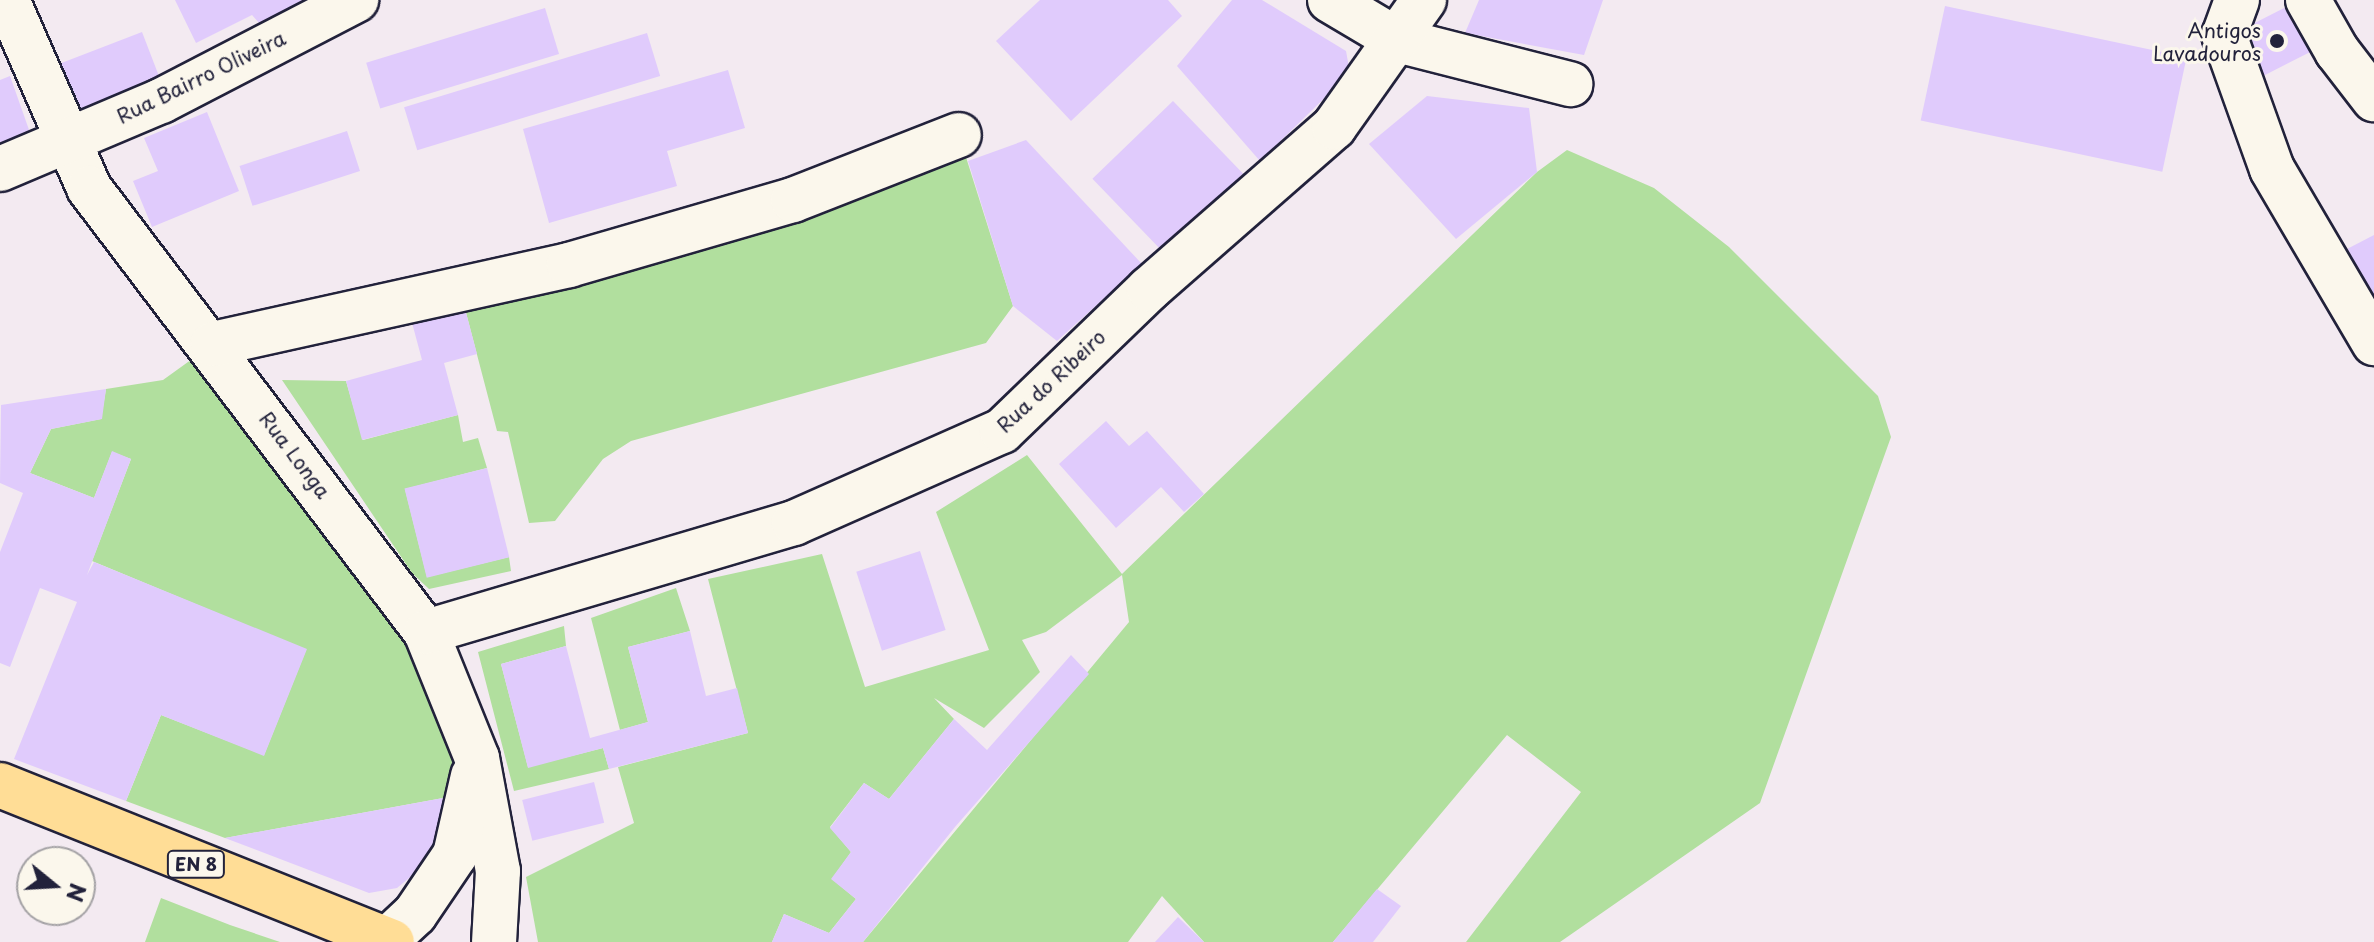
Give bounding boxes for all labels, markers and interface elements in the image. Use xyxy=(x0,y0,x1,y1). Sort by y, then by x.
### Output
place label: Antigos Lavadouros xyxy=(2153,18,2261,65)
street label: Rua Bairro Oliveira xyxy=(112,25,290,129)
marker: Antigos Lavadouros xyxy=(2268,32,2286,50)
street label: Rua do Ribeiro xyxy=(992,325,1110,437)
street label: Rua Longa xyxy=(255,407,335,503)
north arrow xyxy=(16,846,96,926)
road number: EN 8 xyxy=(166,850,226,878)
text: N xyxy=(59,880,96,906)

